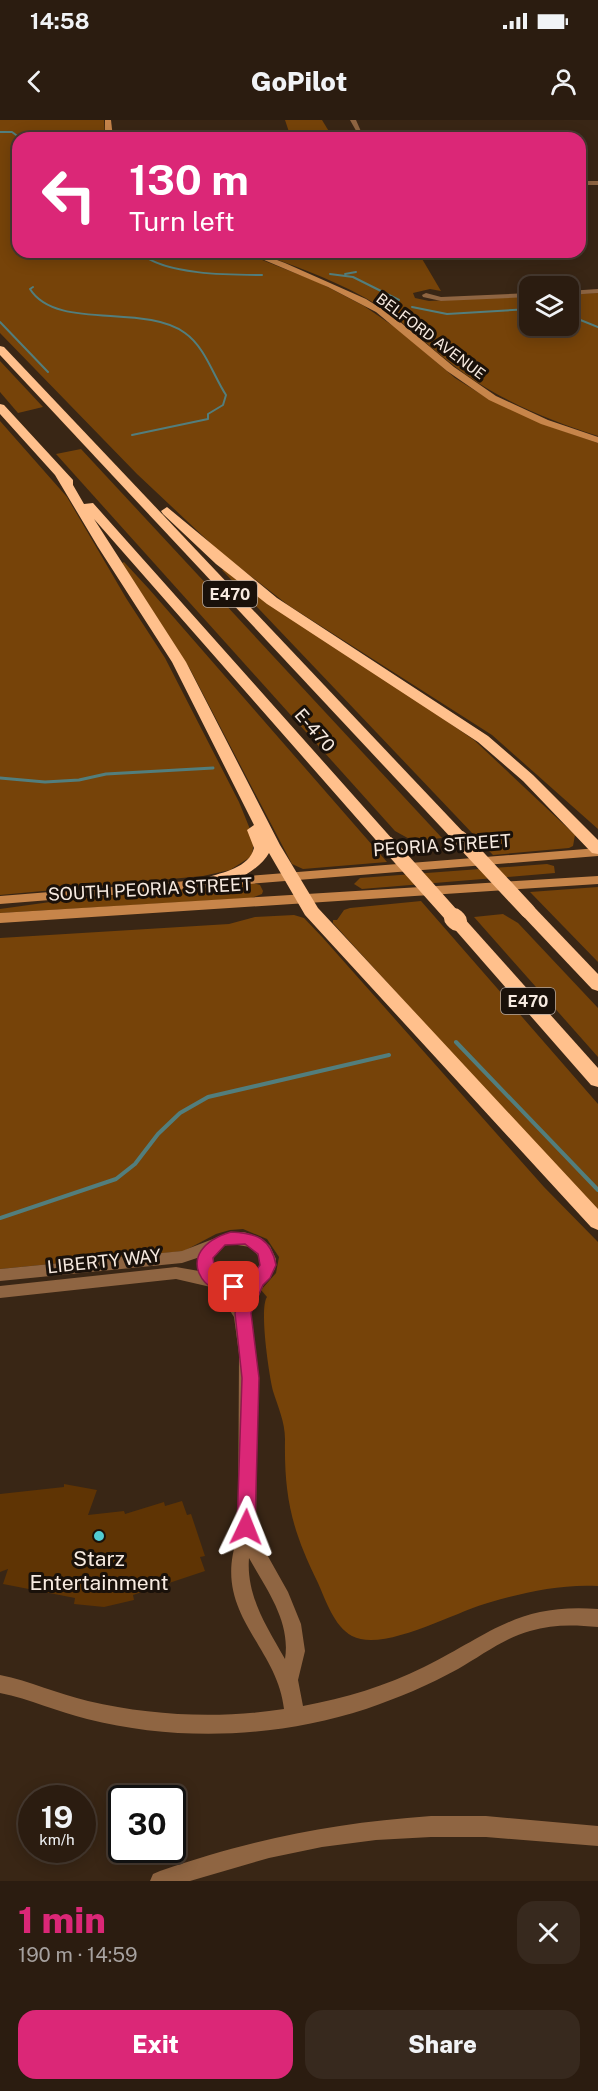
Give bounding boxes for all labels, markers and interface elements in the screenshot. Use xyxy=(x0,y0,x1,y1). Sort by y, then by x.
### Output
text: 14:58 xyxy=(30,8,89,34)
icon: back xyxy=(18,65,51,98)
text: GoPilot xyxy=(251,65,347,97)
icon: person xyxy=(547,65,580,98)
text: 130 m xyxy=(129,155,249,204)
icon: left xyxy=(30,156,108,234)
text: Turn left xyxy=(129,205,235,237)
map controls xyxy=(519,276,579,336)
button: layers xyxy=(519,276,579,336)
street label: BELFORD AVENUE xyxy=(373,290,489,382)
road number: E470 xyxy=(203,581,257,607)
street label: E-470 xyxy=(291,704,339,756)
street label: PEORIA STREET xyxy=(372,830,512,860)
street label: SOUTH PEORIA STREET xyxy=(47,873,253,905)
road number: E470 xyxy=(501,988,555,1014)
street label: LIBERTY WAY xyxy=(46,1245,162,1277)
pin xyxy=(208,1261,259,1312)
icon: arrive xyxy=(217,1270,250,1303)
position arrow xyxy=(214,1495,278,1559)
marker: Starz Entertainment xyxy=(92,1529,106,1543)
place label: Starz Entertainment xyxy=(29,1546,169,1595)
speed limit sign: 30 xyxy=(108,1785,186,1863)
text: 19 xyxy=(41,1799,73,1835)
text: km/h xyxy=(39,1831,75,1848)
text: 1 min xyxy=(18,1899,106,1941)
button: close xyxy=(517,1901,580,1964)
text: 190 m · 14:59 xyxy=(18,1943,138,1967)
button: Exit xyxy=(18,2010,293,2079)
button: Share xyxy=(305,2010,580,2079)

